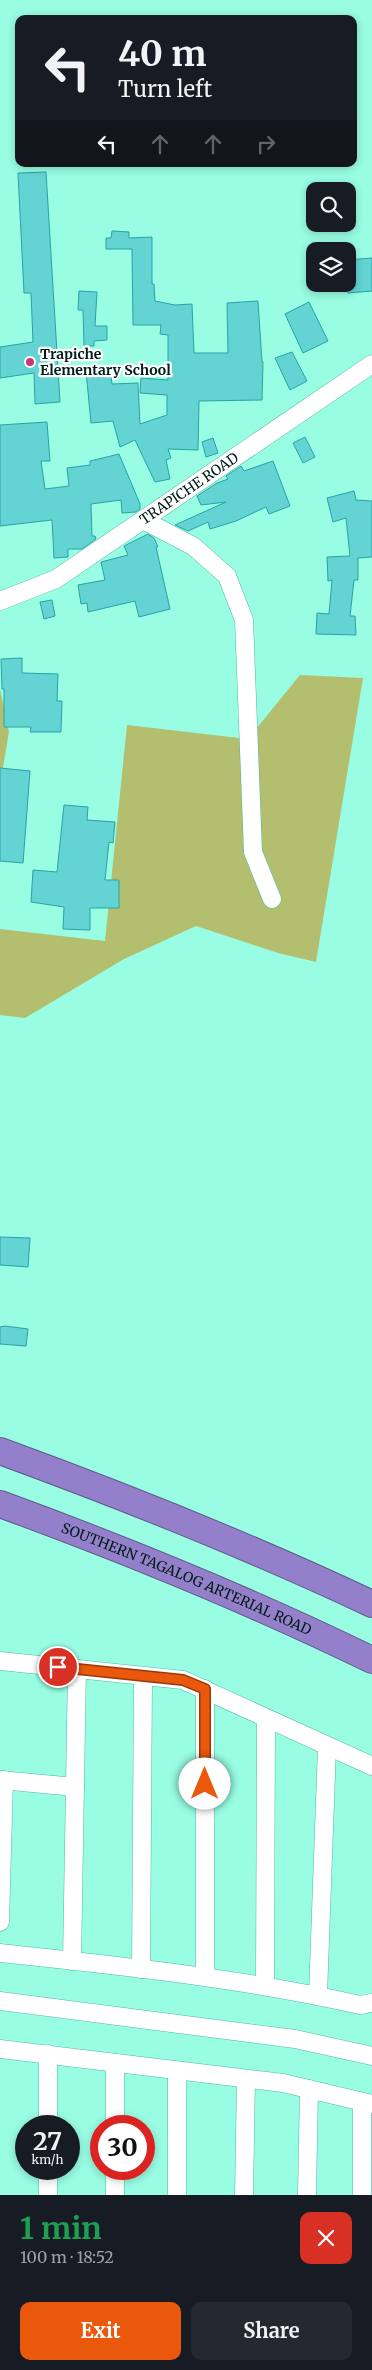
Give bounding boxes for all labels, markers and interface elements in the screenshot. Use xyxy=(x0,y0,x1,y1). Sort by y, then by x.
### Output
text: 40 m xyxy=(118,32,206,76)
icon: left xyxy=(35,35,100,100)
text: Turn left xyxy=(118,75,212,103)
icon: left xyxy=(93,130,121,158)
icon: ahead xyxy=(146,130,174,158)
icon: ahead xyxy=(199,130,227,158)
icon: right xyxy=(252,130,280,158)
map controls xyxy=(306,182,356,292)
button: search xyxy=(306,182,356,232)
button: layers xyxy=(306,242,356,292)
place label: Trapiche Elementary School xyxy=(40,345,171,379)
marker: Trapiche Elementary School xyxy=(24,356,36,368)
street label: TRAPICHE ROAD xyxy=(136,448,242,529)
street label: SOUTHERN TAGALOG ARTERIAL ROAD xyxy=(59,1519,315,1639)
pin xyxy=(37,1646,79,1688)
icon: arrive xyxy=(44,1653,72,1681)
position arrow xyxy=(178,1757,230,1809)
speed limit sign: 30 xyxy=(90,2115,155,2180)
text: 27 xyxy=(33,2125,62,2157)
text: km/h xyxy=(32,2152,63,2167)
text: 1 min xyxy=(20,2209,102,2247)
button: close xyxy=(300,2212,352,2264)
text: 100 m · 18:52 xyxy=(20,2247,114,2267)
button: Exit xyxy=(20,2302,181,2360)
button: Share xyxy=(191,2302,352,2360)

